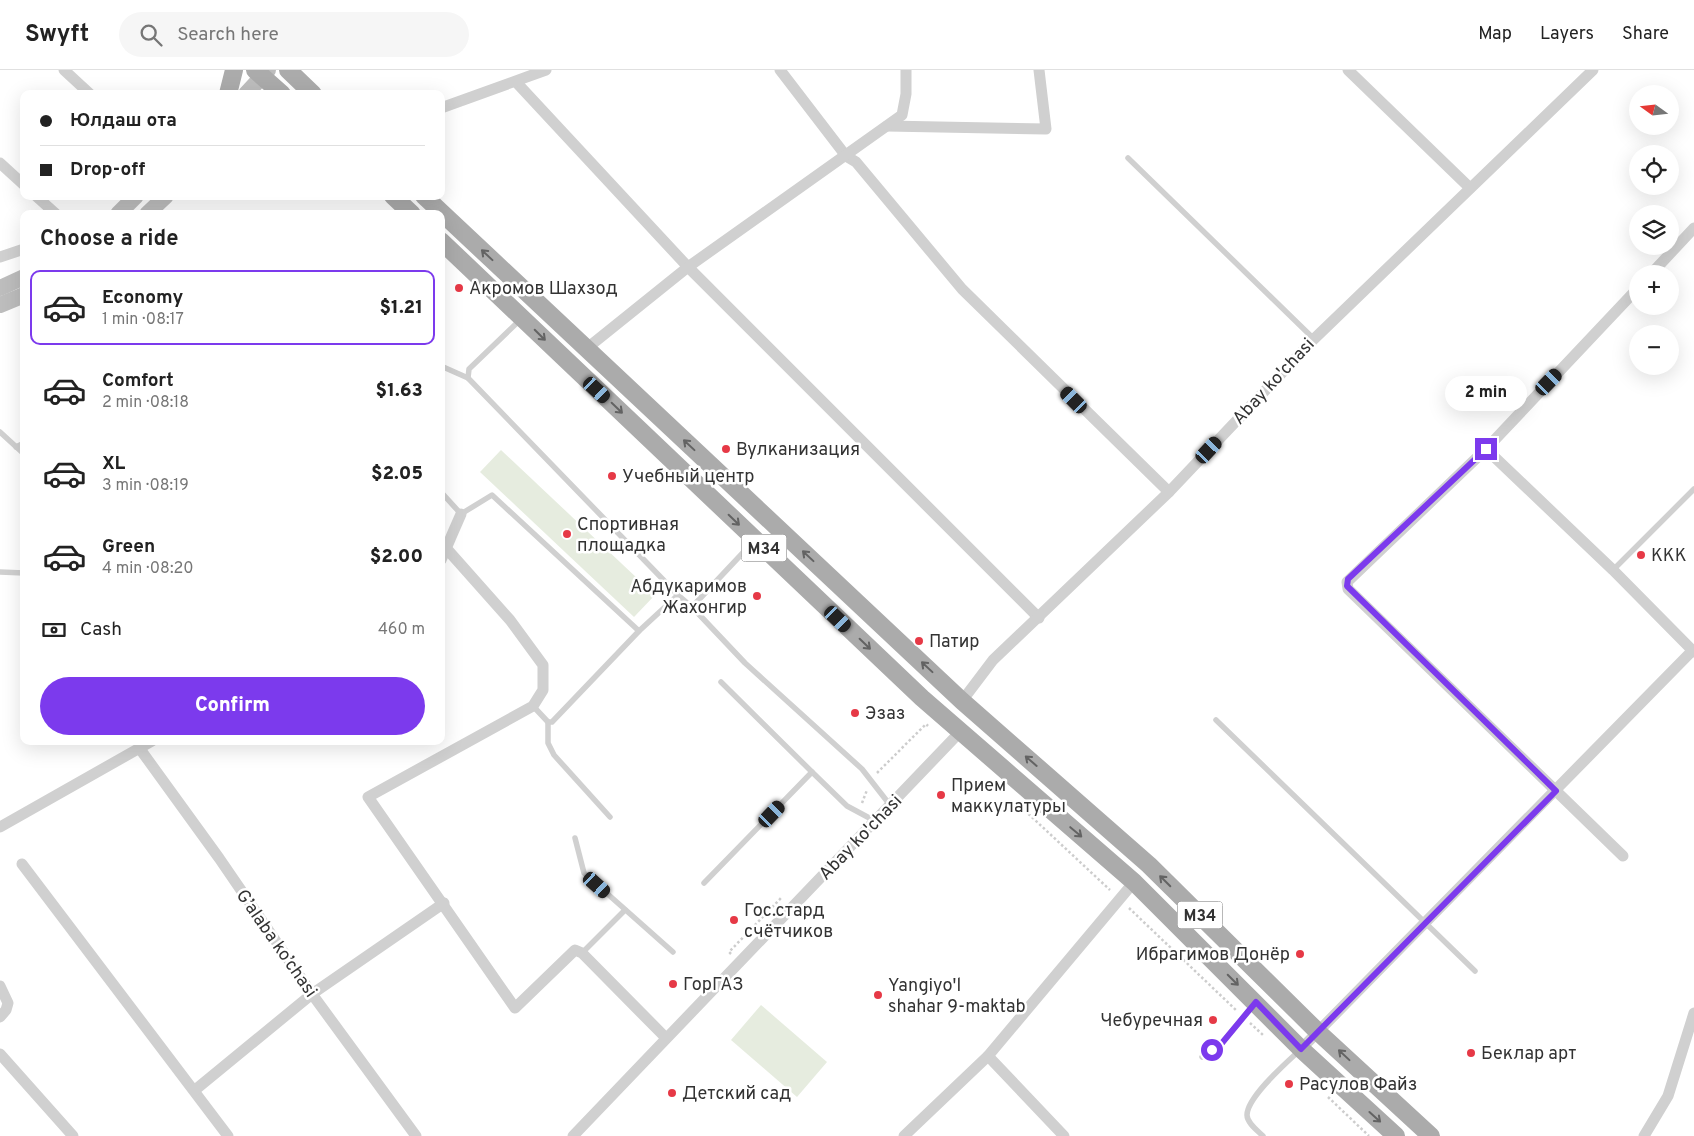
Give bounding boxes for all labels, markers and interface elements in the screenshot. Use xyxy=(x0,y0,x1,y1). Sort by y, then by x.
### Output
search box xyxy=(119,12,469,57)
text: Swyft xyxy=(25,20,89,50)
icon: search xyxy=(137,21,165,49)
text: Search here xyxy=(177,23,279,47)
text: Map xyxy=(1478,23,1512,46)
text: Layers xyxy=(1540,23,1594,46)
text: Share xyxy=(1622,23,1669,46)
north arrow xyxy=(1629,85,1679,135)
map controls xyxy=(1629,85,1679,375)
text: Юлдаш ота xyxy=(70,109,177,133)
button: locate xyxy=(1629,145,1679,195)
text: Drop-off xyxy=(70,158,145,182)
button: layers xyxy=(1629,205,1679,255)
text: Choose a ride xyxy=(40,226,178,253)
one-way arrow xyxy=(480,249,493,261)
button: + xyxy=(1629,265,1679,315)
place label: Акромов Шахзод xyxy=(469,278,618,301)
marker: Акромов Шахзод xyxy=(453,282,465,294)
icon: car xyxy=(42,285,87,330)
text: Economy xyxy=(102,286,183,310)
text: $1.21 xyxy=(379,296,423,320)
text: 1 min · 08:17 xyxy=(102,310,184,330)
button: − xyxy=(1629,325,1679,375)
one-way arrow xyxy=(534,329,547,341)
street label: Abay ko'chasi xyxy=(1228,334,1320,430)
car xyxy=(1533,366,1564,398)
icon: car xyxy=(42,368,87,413)
text: Comfort xyxy=(102,369,174,393)
car xyxy=(580,374,613,406)
callout: 2 min xyxy=(1445,376,1527,412)
text: $1.63 xyxy=(376,379,423,403)
text: 2 min xyxy=(1465,383,1507,403)
car xyxy=(1058,384,1089,416)
text: 2 min · 08:18 xyxy=(102,393,189,413)
one-way arrow xyxy=(610,402,623,414)
car xyxy=(1193,434,1224,466)
route end xyxy=(1475,438,1497,460)
one-way arrow xyxy=(683,439,696,451)
place label: Вулканизация xyxy=(736,439,860,462)
marker: Вулканизация xyxy=(720,443,732,455)
icon: car xyxy=(42,451,87,496)
text: XL xyxy=(102,452,125,476)
text: $2.05 xyxy=(371,462,423,486)
place label: Учебный центр xyxy=(622,466,754,489)
marker: Учебный центр xyxy=(606,470,618,482)
text: 3 min · 08:19 xyxy=(102,476,189,496)
place label: Спортивная площадка xyxy=(577,514,679,558)
one-way arrow xyxy=(728,514,741,526)
marker: Спортивная площадка xyxy=(561,528,573,540)
icon: car xyxy=(42,534,87,579)
road number: M34 xyxy=(742,534,786,562)
text: Green xyxy=(102,535,155,559)
text: $2.00 xyxy=(370,545,423,569)
place label: ККК xyxy=(1651,545,1687,568)
marker: ККК xyxy=(1635,549,1647,561)
one-way arrow xyxy=(802,550,814,562)
text: 4 min · 08:20 xyxy=(102,559,194,579)
place label: Абдукаримов Жахонгир xyxy=(630,576,747,620)
marker: Абдукаримов Жахонгир xyxy=(751,590,763,602)
car xyxy=(821,603,854,635)
icon: cash xyxy=(40,616,68,644)
text: Cash xyxy=(80,618,122,642)
text: 460 m xyxy=(378,620,425,640)
place label: Патир xyxy=(929,631,980,654)
marker: Патир xyxy=(913,635,925,647)
one-way arrow xyxy=(858,638,871,650)
one-way arrow xyxy=(920,661,933,673)
button: Confirm xyxy=(40,677,425,735)
place label: Эзаз xyxy=(865,703,905,726)
marker: Эзаз xyxy=(849,707,861,719)
one-way arrow xyxy=(1024,755,1037,767)
place label: Прием маккулатуры xyxy=(951,775,1066,819)
marker: Прием маккулатуры xyxy=(935,789,947,801)
street label: Abay ko'chasi xyxy=(814,790,908,886)
car xyxy=(756,798,787,830)
one-way arrow xyxy=(1070,827,1083,838)
car xyxy=(580,869,613,901)
one-way arrow xyxy=(1159,874,1171,887)
street label: G’alaba ko’chasi xyxy=(230,885,322,1002)
place label: Гос.стард счётчиков xyxy=(744,900,833,944)
road number: M34 xyxy=(1178,902,1222,928)
marker: Гос.стард счётчиков xyxy=(728,914,740,926)
place label: Ибрагимов Донёр xyxy=(1136,944,1290,967)
marker: Ибрагимов Донёр xyxy=(1294,948,1306,960)
one-way arrow xyxy=(1227,973,1239,986)
place label: ГорГАЗ xyxy=(683,974,744,997)
place label: Yangiyo'l shahar 9-maktab xyxy=(888,975,1026,1019)
marker: ГорГАЗ xyxy=(667,978,679,990)
marker: Yangiyo'l shahar 9-maktab xyxy=(872,989,884,1001)
place label: Чебуречная xyxy=(1100,1010,1203,1033)
marker: Чебуречная xyxy=(1207,1014,1219,1026)
route start xyxy=(1201,1039,1223,1061)
place label: Беклар арт xyxy=(1481,1043,1576,1066)
marker: Беклар арт xyxy=(1465,1047,1477,1059)
one-way arrow xyxy=(1337,1050,1350,1061)
place label: Расулов Файз xyxy=(1299,1074,1417,1097)
marker: Расулов Файз xyxy=(1283,1078,1295,1090)
place label: Детский сад xyxy=(682,1083,791,1106)
marker: Детский сад xyxy=(666,1087,678,1099)
one-way arrow xyxy=(1369,1111,1382,1123)

